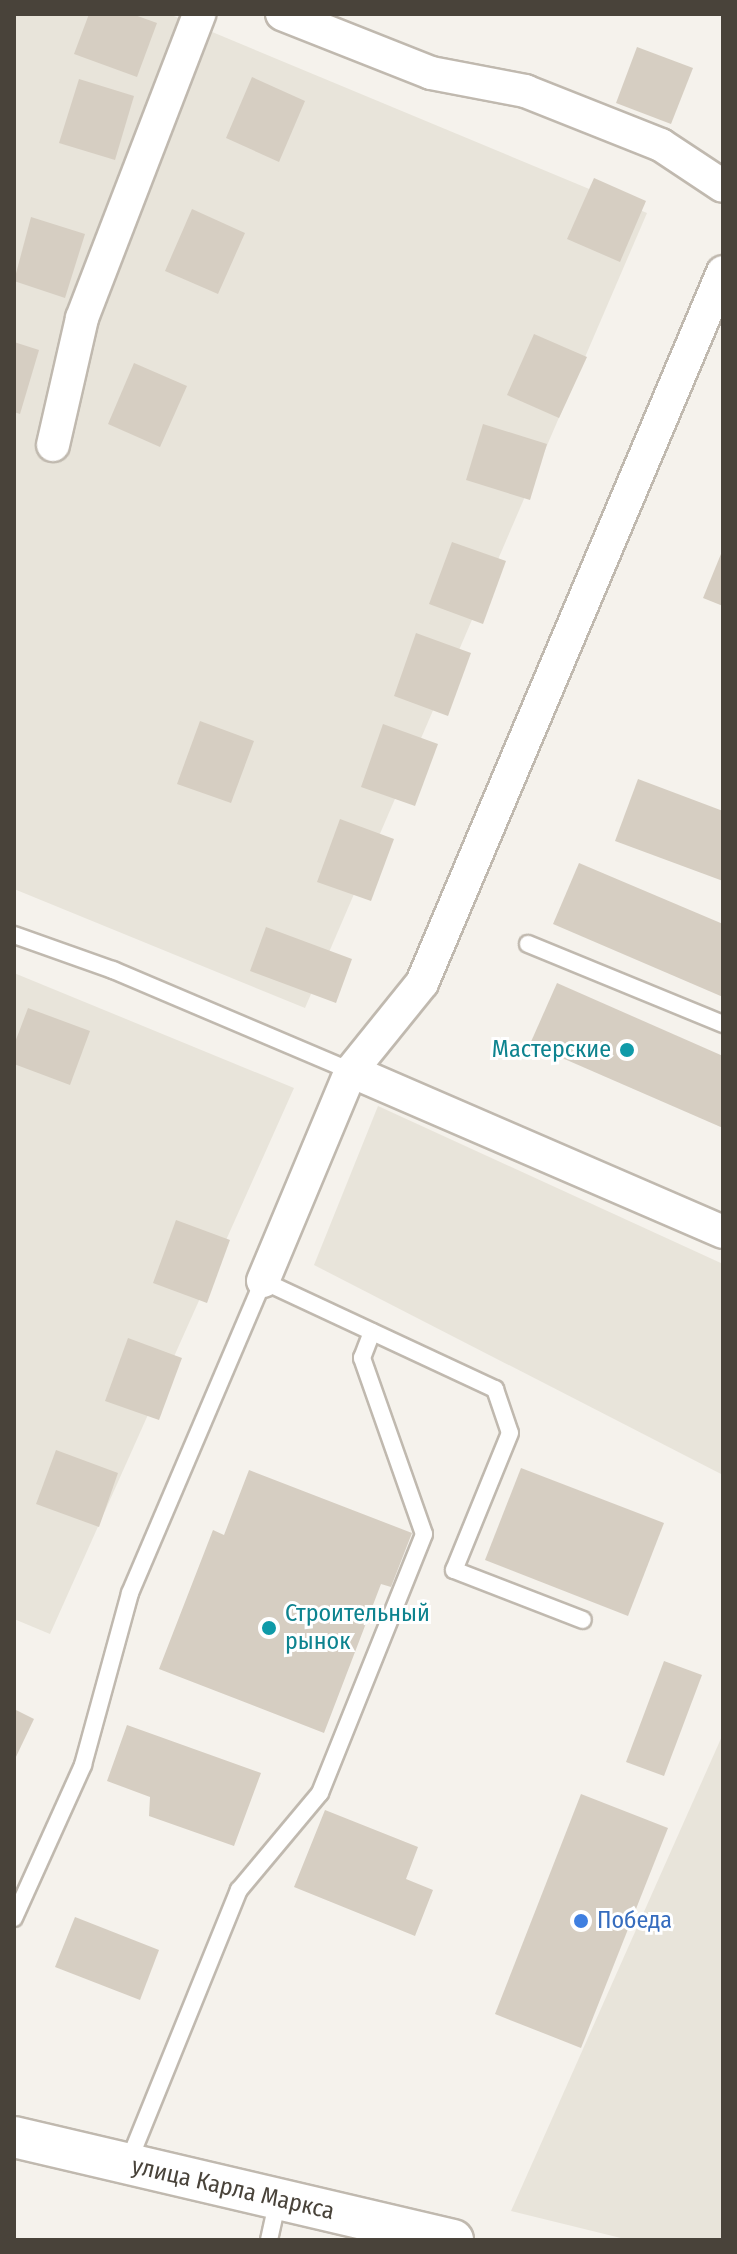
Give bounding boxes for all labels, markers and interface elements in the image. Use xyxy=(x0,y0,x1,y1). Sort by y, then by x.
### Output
place label: Мастерские xyxy=(492,1036,611,1064)
marker: Мастерские xyxy=(618,1041,636,1059)
place label: Строительный рынок xyxy=(285,1600,430,1656)
marker: Строительный рынок xyxy=(260,1619,278,1637)
place label: Победа xyxy=(597,1907,672,1935)
marker: Победа xyxy=(572,1912,590,1930)
street label: улица Карла Маркса xyxy=(129,2152,337,2226)

